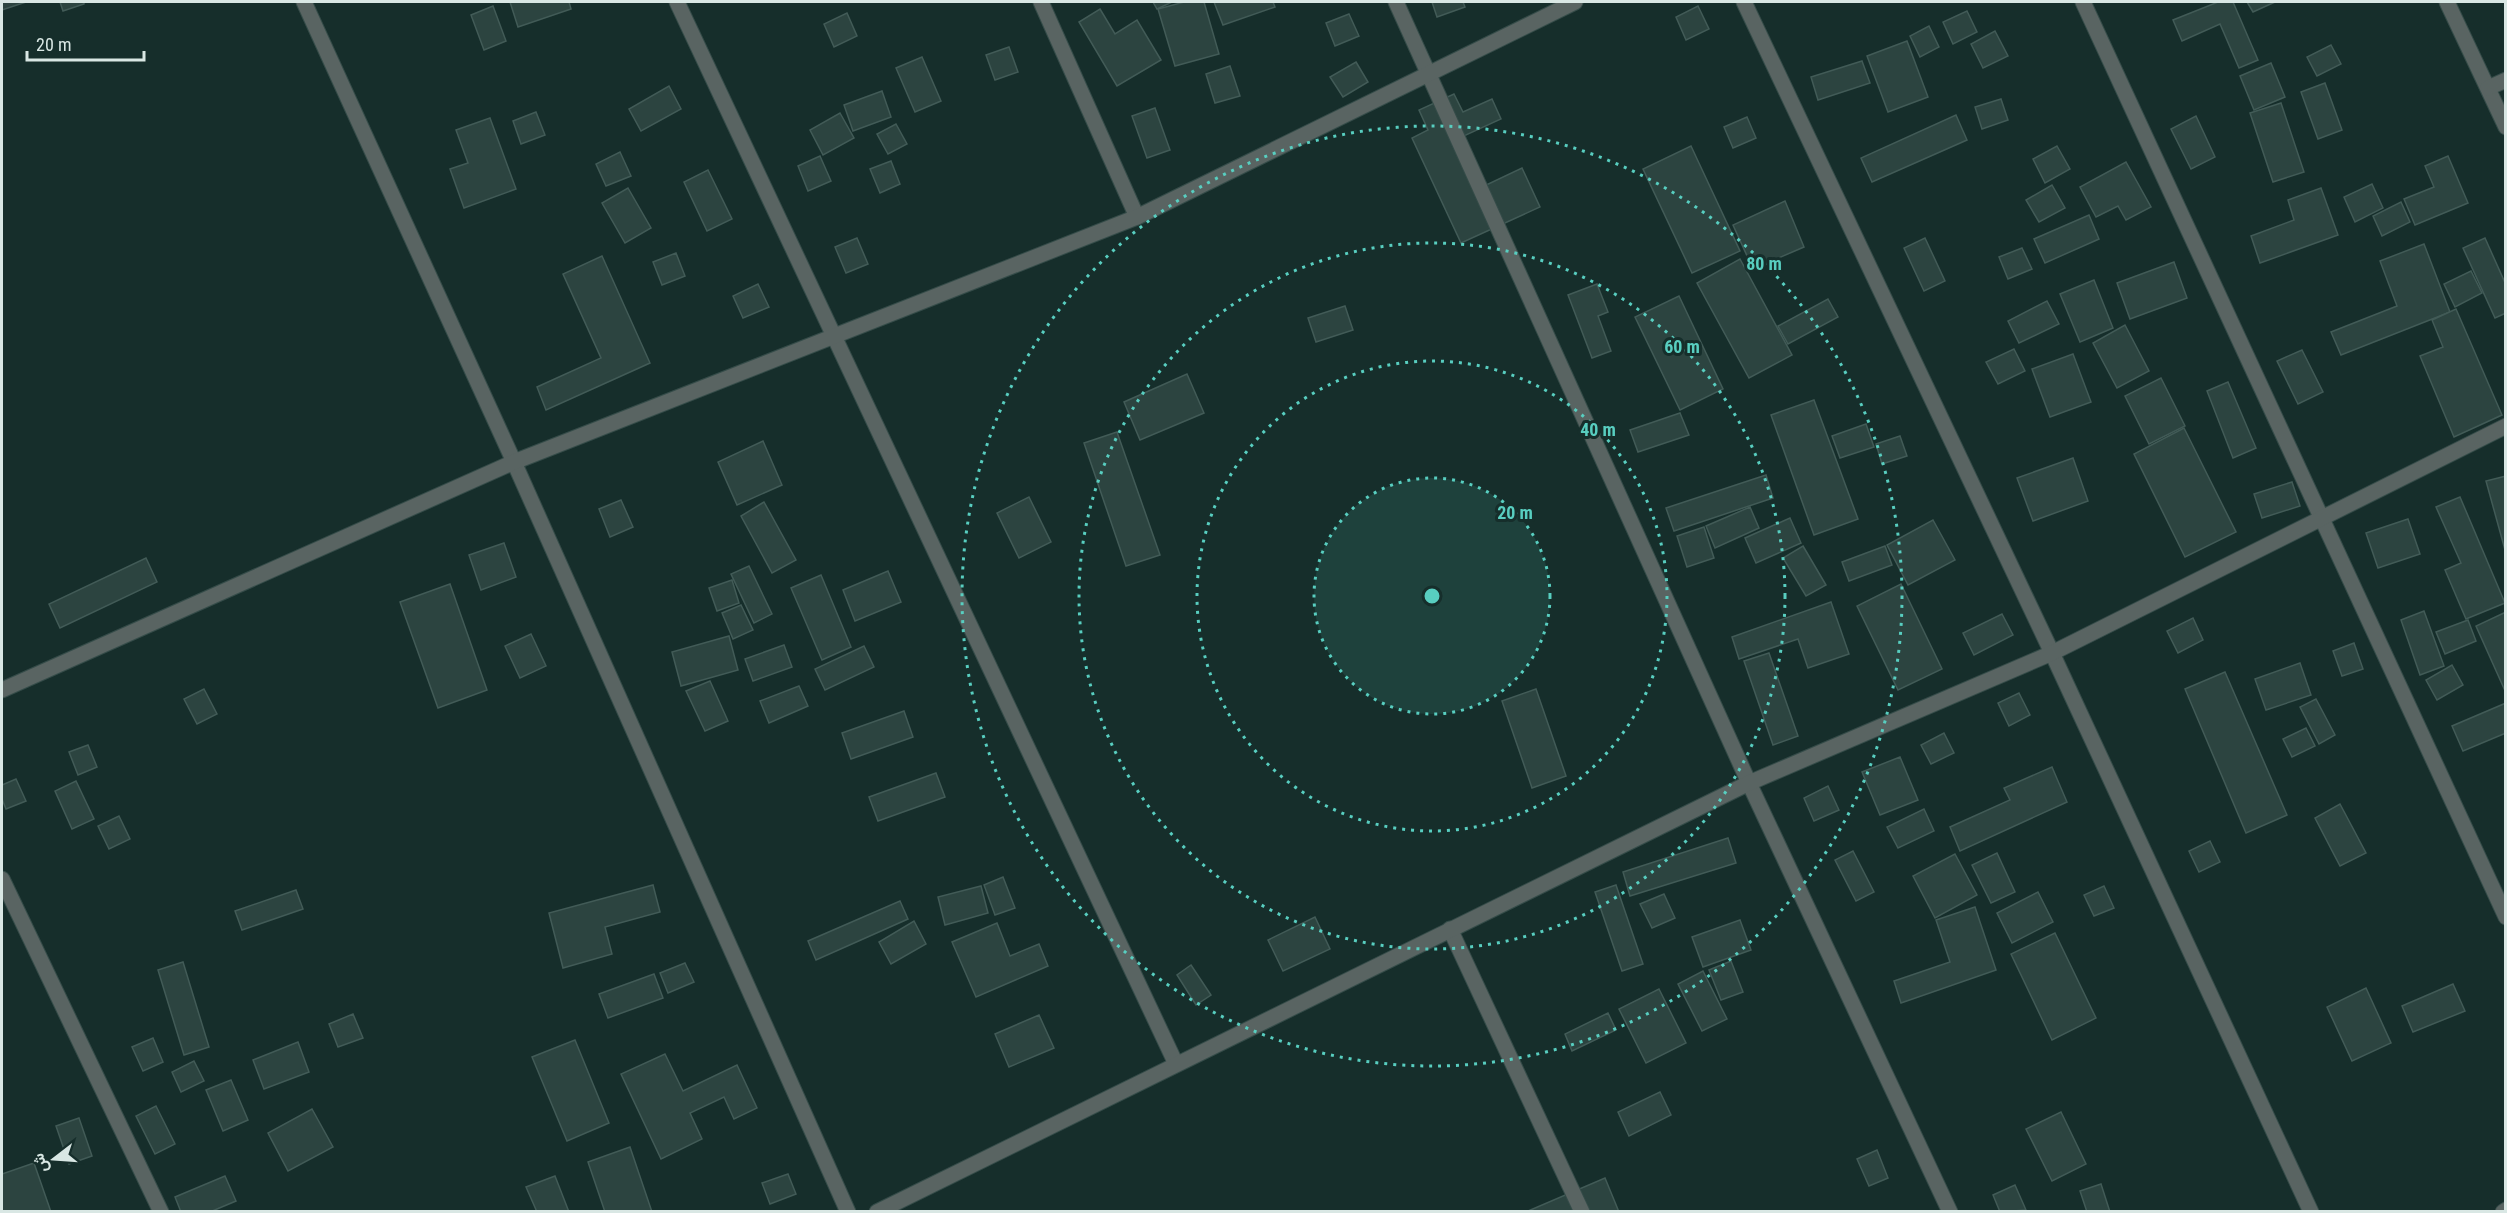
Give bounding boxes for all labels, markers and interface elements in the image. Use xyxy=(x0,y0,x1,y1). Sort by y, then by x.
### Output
scale bar xyxy=(27,24,144,62)
text: 20 m xyxy=(36,34,71,55)
text: 80 m xyxy=(1746,253,1782,274)
text: 60 m xyxy=(1664,336,1700,357)
text: 40 m xyxy=(1580,419,1616,440)
text: 20 m xyxy=(1497,502,1533,523)
centre of rings xyxy=(1422,586,1442,606)
north arrow xyxy=(24,1129,84,1189)
text: ش xyxy=(28,1151,52,1175)

